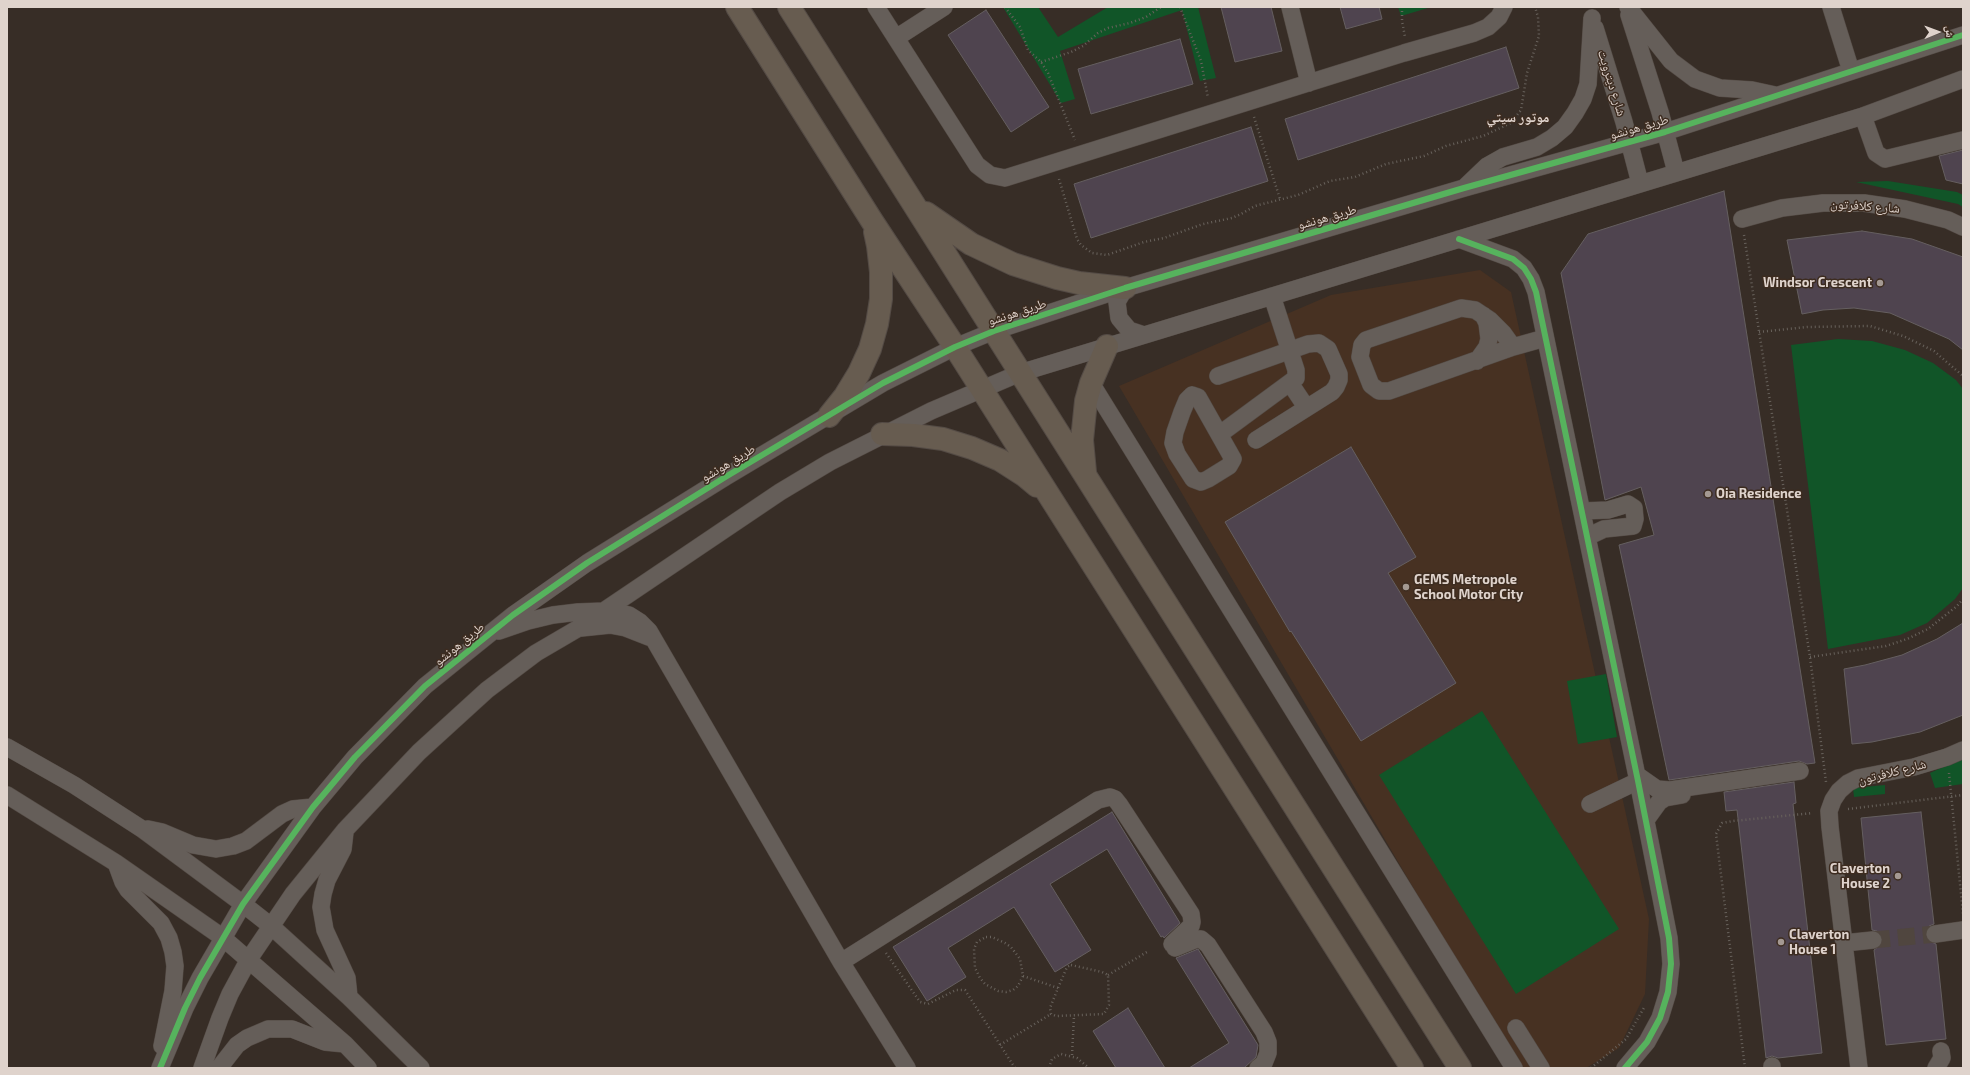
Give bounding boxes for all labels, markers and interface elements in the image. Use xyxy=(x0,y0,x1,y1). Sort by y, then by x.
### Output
north arrow xyxy=(1918,12,1958,52)
text: ش xyxy=(1944,26,1957,38)
street label: شارع ديترويت xyxy=(1595,48,1629,118)
district label: موتور سيتي xyxy=(1487,109,1549,125)
street label: طريق هونشو xyxy=(1608,111,1670,143)
street label: شارع كلافرتون xyxy=(1830,196,1900,216)
street label: طريق هونشو xyxy=(1296,201,1358,233)
place label: Windsor Crescent xyxy=(1763,275,1872,291)
marker: Windsor Crescent xyxy=(1875,278,1885,288)
street label: طريق هونشو xyxy=(986,295,1048,329)
street label: طريق هونشو xyxy=(698,441,758,485)
place label: Oia Residence xyxy=(1716,486,1802,502)
marker: Oia Residence xyxy=(1703,489,1713,499)
place label: GEMS Metropole School Motor City xyxy=(1414,572,1523,603)
marker: GEMS Metropole School Motor City xyxy=(1401,582,1411,592)
street label: طريق هونشو xyxy=(431,619,487,669)
street label: شارع كلافرتون xyxy=(1856,756,1928,788)
place label: Claverton House 2 xyxy=(1830,861,1890,892)
marker: Claverton House 2 xyxy=(1893,871,1903,881)
place label: Claverton House 1 xyxy=(1789,927,1849,958)
marker: Claverton House 1 xyxy=(1776,937,1786,947)

